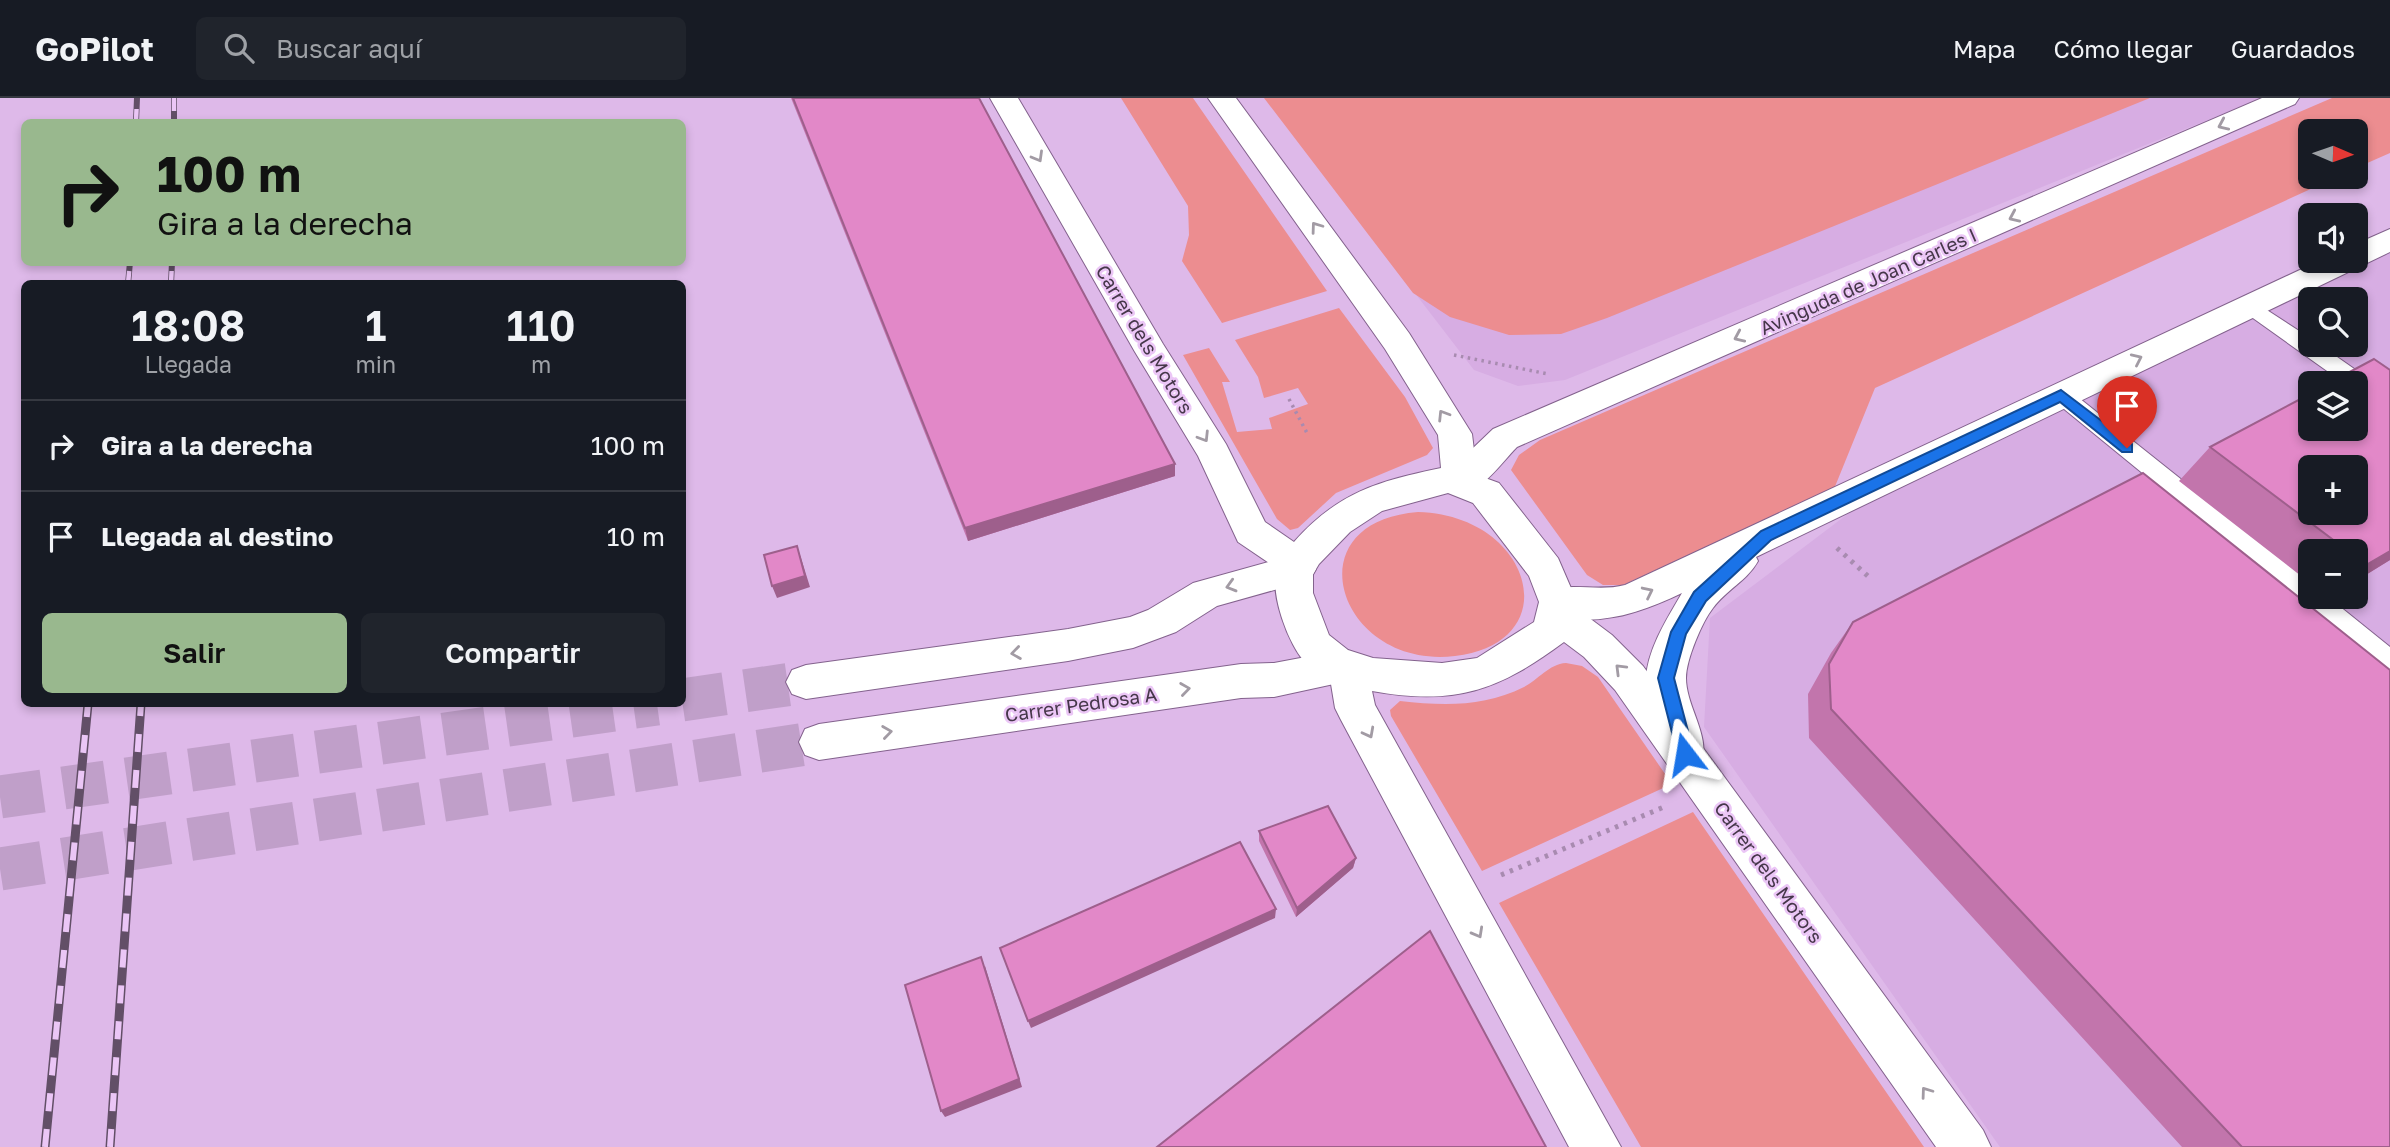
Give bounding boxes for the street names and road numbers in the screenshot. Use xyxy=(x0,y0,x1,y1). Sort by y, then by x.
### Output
street label: Avinguda de Joan Carles I xyxy=(1756,223,1980,339)
street label: Carrer dels Motors xyxy=(1092,261,1198,417)
street label: Carrer Pedrosa A xyxy=(1003,682,1159,726)
street label: Carrer dels Motors xyxy=(1710,797,1828,947)

